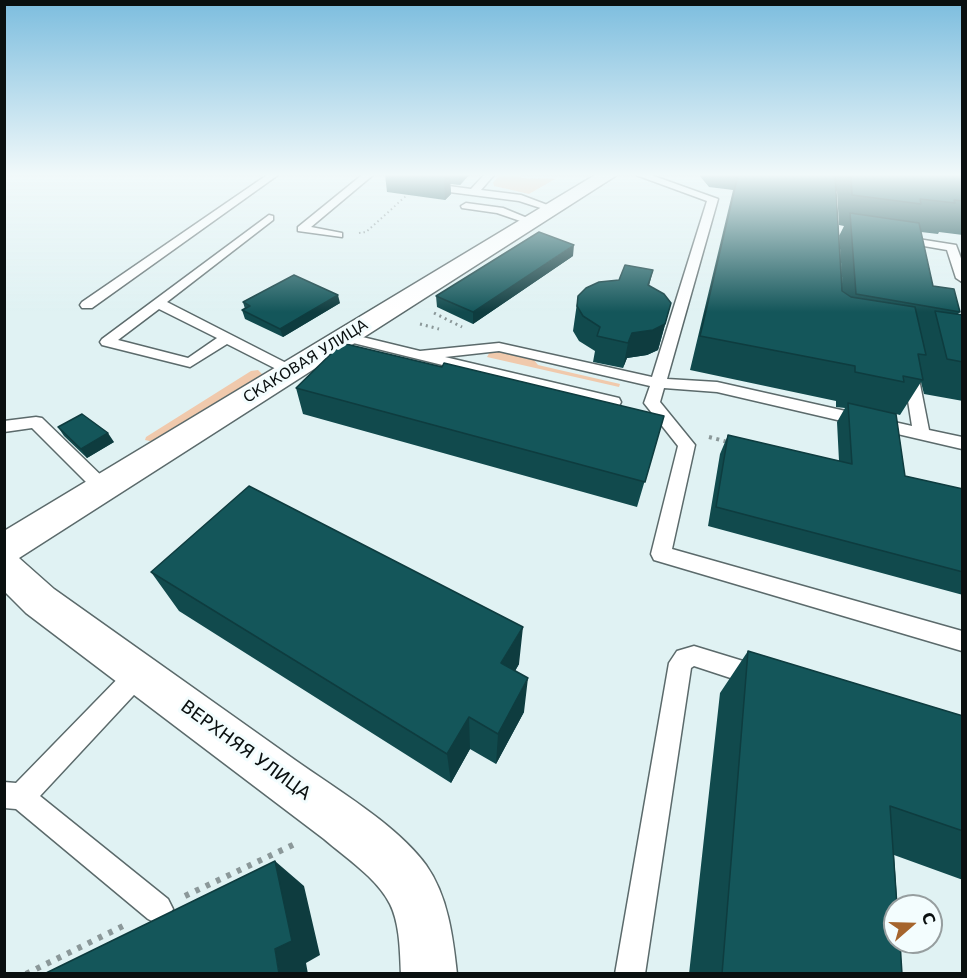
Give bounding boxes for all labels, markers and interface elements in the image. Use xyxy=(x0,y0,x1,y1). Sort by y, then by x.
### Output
street label: СКАКОВАЯ УЛИЦА xyxy=(241,316,371,408)
street label: ВЕРХНЯЯ УЛИЦА xyxy=(176,697,314,805)
north arrow xyxy=(883,894,943,954)
text: С xyxy=(918,910,939,927)

